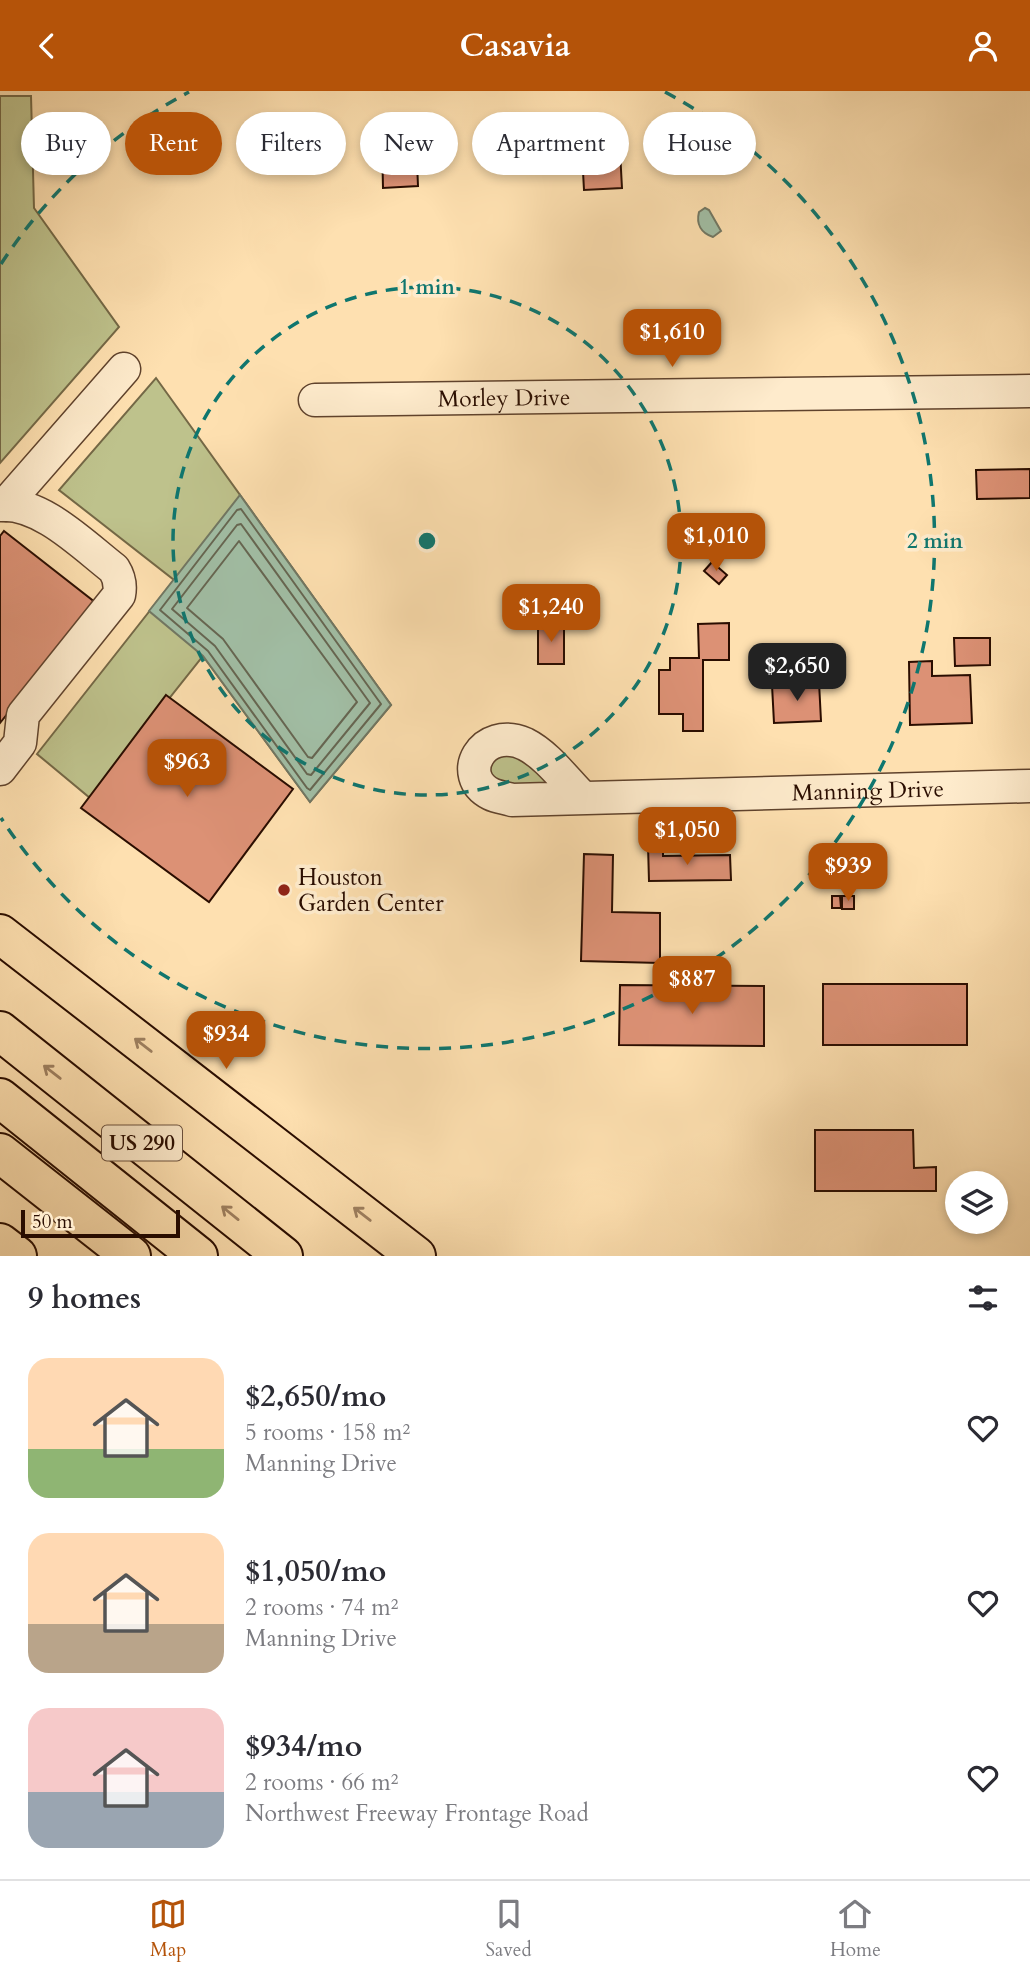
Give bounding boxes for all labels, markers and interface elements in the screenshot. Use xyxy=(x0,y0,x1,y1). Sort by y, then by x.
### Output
text: Casavia xyxy=(459,24,571,68)
icon: back xyxy=(28,27,66,65)
icon: person xyxy=(964,27,1002,65)
chip: Buy xyxy=(21,112,111,175)
chip: Rent xyxy=(125,112,222,175)
chip: Filters xyxy=(236,112,346,175)
chip: New xyxy=(360,112,458,175)
chip: Apartment xyxy=(472,112,629,175)
chip: House xyxy=(643,112,756,175)
text: 1 min xyxy=(399,273,455,302)
pin: $1,610 xyxy=(615,309,729,369)
text: $1,610 xyxy=(639,316,705,347)
street label: Morley Drive xyxy=(437,381,571,414)
pin: $1,010 xyxy=(659,513,773,573)
text: $1,010 xyxy=(683,520,749,551)
text: 2 min xyxy=(907,527,963,556)
centre of rings xyxy=(415,529,439,553)
pin: $1,240 xyxy=(494,585,608,644)
text: $1,240 xyxy=(518,591,584,622)
pin: $2,650 xyxy=(740,643,854,703)
text: $2,650 xyxy=(764,650,830,681)
pin: $963 xyxy=(146,739,228,799)
text: $963 xyxy=(163,746,211,777)
street label: Manning Drive xyxy=(791,773,944,808)
pin: $1,050 xyxy=(630,807,744,867)
text: $1,050 xyxy=(654,814,720,845)
pin: $939 xyxy=(807,843,889,903)
text: $939 xyxy=(824,850,872,881)
place label: Houston Garden Center xyxy=(298,862,444,919)
marker: Houston Garden Center xyxy=(276,882,292,898)
pin: $887 xyxy=(651,957,733,1016)
text: $887 xyxy=(668,963,716,994)
pin: $934 xyxy=(185,1011,267,1071)
text: $934 xyxy=(202,1018,250,1049)
one-way arrow xyxy=(135,1037,153,1052)
one-way arrow xyxy=(43,1065,62,1080)
road number: US 290 xyxy=(102,1125,182,1161)
map controls xyxy=(945,1171,1008,1234)
button: layers xyxy=(945,1171,1008,1234)
one-way arrow xyxy=(221,1206,240,1221)
scale bar xyxy=(21,1207,180,1239)
one-way arrow xyxy=(353,1207,372,1222)
text: 50 m xyxy=(32,1209,73,1235)
text: 9 homes xyxy=(28,1278,141,1319)
icon: filters xyxy=(964,1279,1002,1317)
text: $2,650/mo xyxy=(245,1376,386,1417)
icon: home xyxy=(84,1386,168,1470)
icon: heart xyxy=(964,1409,1002,1447)
text: 5 rooms · 158 m² xyxy=(245,1417,410,1448)
text: Manning Drive xyxy=(245,1448,397,1479)
text: $1,050/mo xyxy=(245,1551,386,1592)
icon: home xyxy=(84,1561,168,1645)
icon: heart xyxy=(964,1584,1002,1622)
text: 2 rooms · 74 m² xyxy=(245,1592,398,1623)
text: Manning Drive xyxy=(245,1623,397,1654)
text: $934/mo xyxy=(245,1726,362,1767)
icon: home xyxy=(84,1736,168,1820)
icon: heart xyxy=(964,1759,1002,1797)
text: 2 rooms · 66 m² xyxy=(245,1767,398,1798)
text: Northwest Freeway Frontage Road xyxy=(245,1798,589,1829)
tab: Map xyxy=(149,1895,187,1963)
tab: Saved xyxy=(486,1895,532,1963)
tab: Home xyxy=(830,1895,881,1963)

